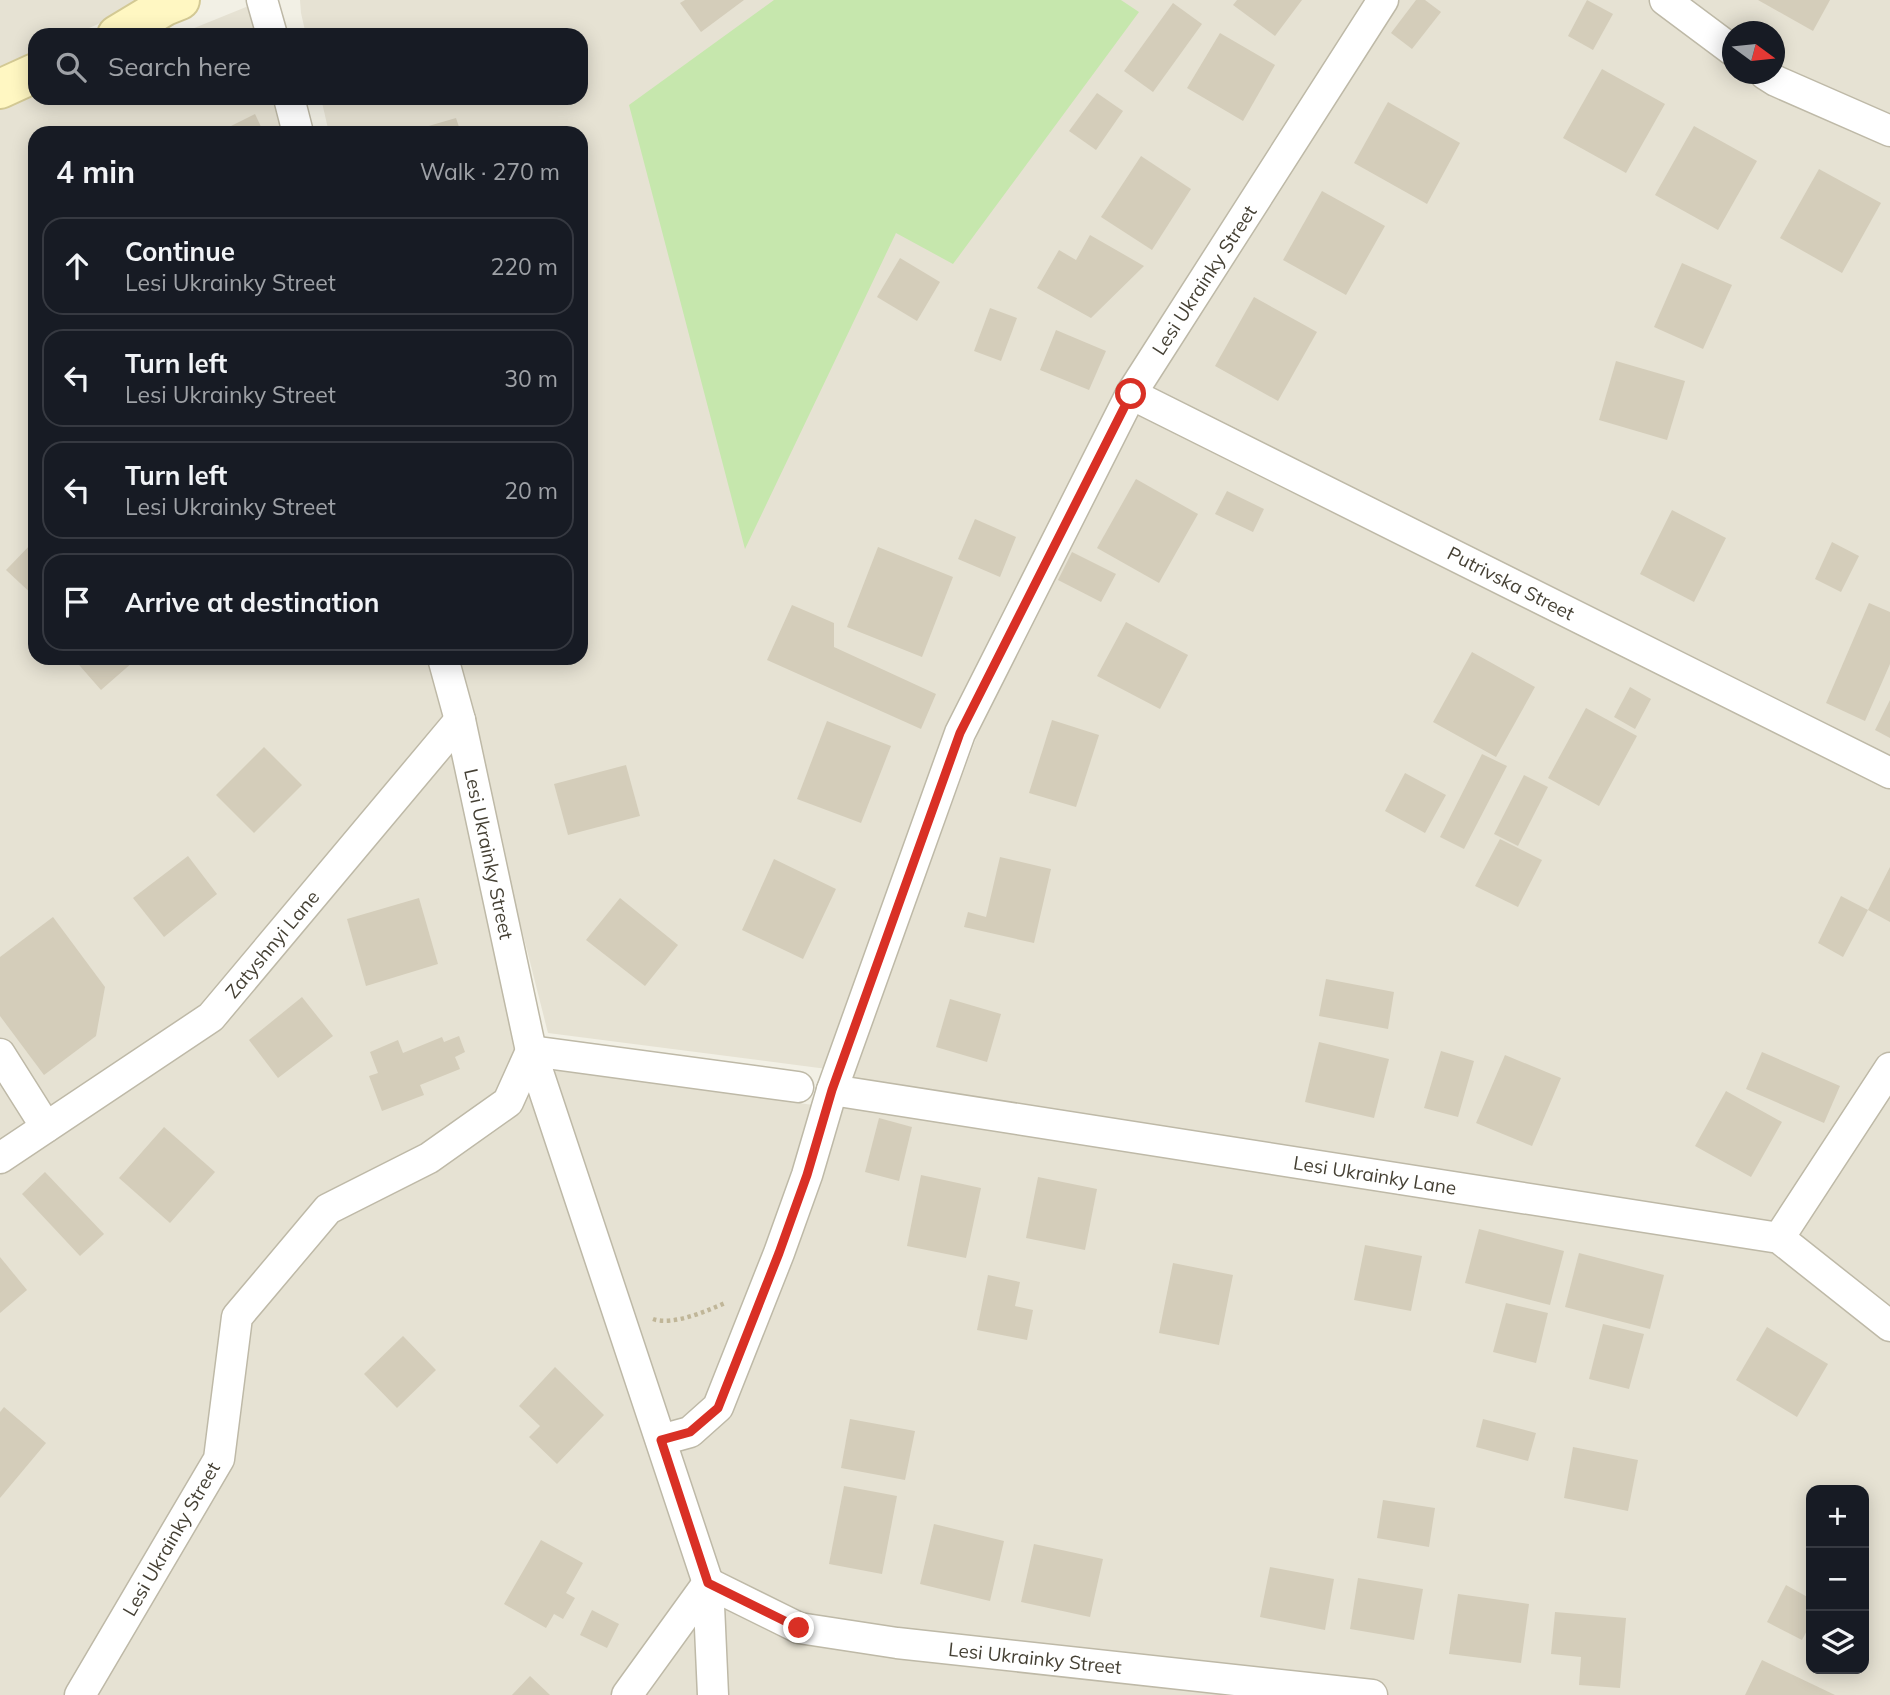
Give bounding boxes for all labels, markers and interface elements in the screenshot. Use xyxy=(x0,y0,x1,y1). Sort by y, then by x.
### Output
north arrow xyxy=(1722,21,1785,84)
search box xyxy=(28,28,588,105)
icon: search xyxy=(52,48,90,86)
text: Search here xyxy=(108,50,251,83)
text: 4 min xyxy=(56,153,135,191)
text: Walk · 270 m xyxy=(420,157,560,186)
street label: Lesi Ukrainky Street xyxy=(1147,200,1262,360)
text: Continue xyxy=(125,235,235,268)
icon: ahead xyxy=(58,247,96,285)
text: 220 m xyxy=(490,252,558,281)
text: Lesi Ukrainky Street xyxy=(125,268,336,297)
text: Turn left xyxy=(125,347,227,380)
icon: left xyxy=(58,359,96,397)
text: 30 m xyxy=(504,364,558,393)
route start xyxy=(1115,378,1146,409)
text: Lesi Ukrainky Street xyxy=(125,380,336,409)
text: Turn left xyxy=(125,459,227,492)
icon: left xyxy=(58,471,96,509)
text: 20 m xyxy=(504,476,558,505)
text: Lesi Ukrainky Street xyxy=(125,492,336,521)
street label: Putrivska Street xyxy=(1444,541,1579,625)
icon: arrive xyxy=(58,583,96,621)
text: Arrive at destination xyxy=(125,586,380,619)
street label: Lesi Ukrainky Street xyxy=(459,766,519,942)
street label: Zatyshnyi Lane xyxy=(220,885,324,1003)
street label: Lesi Ukrainky Lane xyxy=(1292,1150,1458,1200)
street label: Lesi Ukrainky Street xyxy=(117,1457,225,1620)
map controls xyxy=(1806,1485,1869,1674)
button: + xyxy=(1806,1485,1869,1548)
button: − xyxy=(1806,1548,1869,1611)
button: layers xyxy=(1806,1611,1869,1674)
route end xyxy=(783,1612,814,1643)
street label: Lesi Ukrainky Street xyxy=(947,1637,1123,1679)

